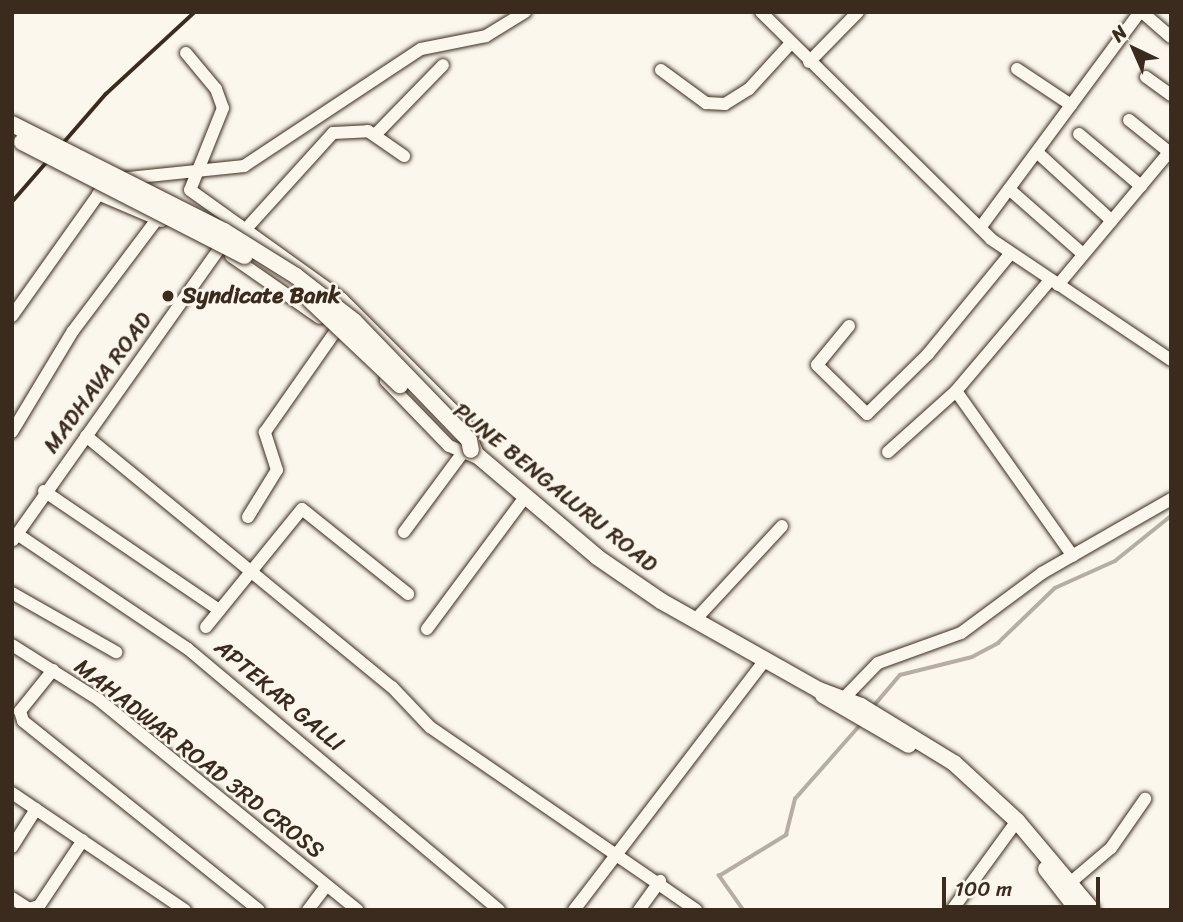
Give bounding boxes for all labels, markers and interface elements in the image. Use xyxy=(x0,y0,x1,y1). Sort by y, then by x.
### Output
north arrow xyxy=(1099,14,1169,84)
text: N xyxy=(1103,17,1135,50)
place label: Syndicate Bank xyxy=(182,282,340,310)
marker: Syndicate Bank xyxy=(160,288,176,304)
street label: MADHAVA ROAD xyxy=(38,307,158,459)
street label: PUNE BENGALURU ROAD xyxy=(448,397,662,579)
street label: APTEKAR GALLI xyxy=(209,634,349,758)
street label: MAHADWAR ROAD 3RD CROSS xyxy=(69,653,329,865)
scale bar xyxy=(945,862,1102,906)
text: 100 m xyxy=(955,870,1012,908)

